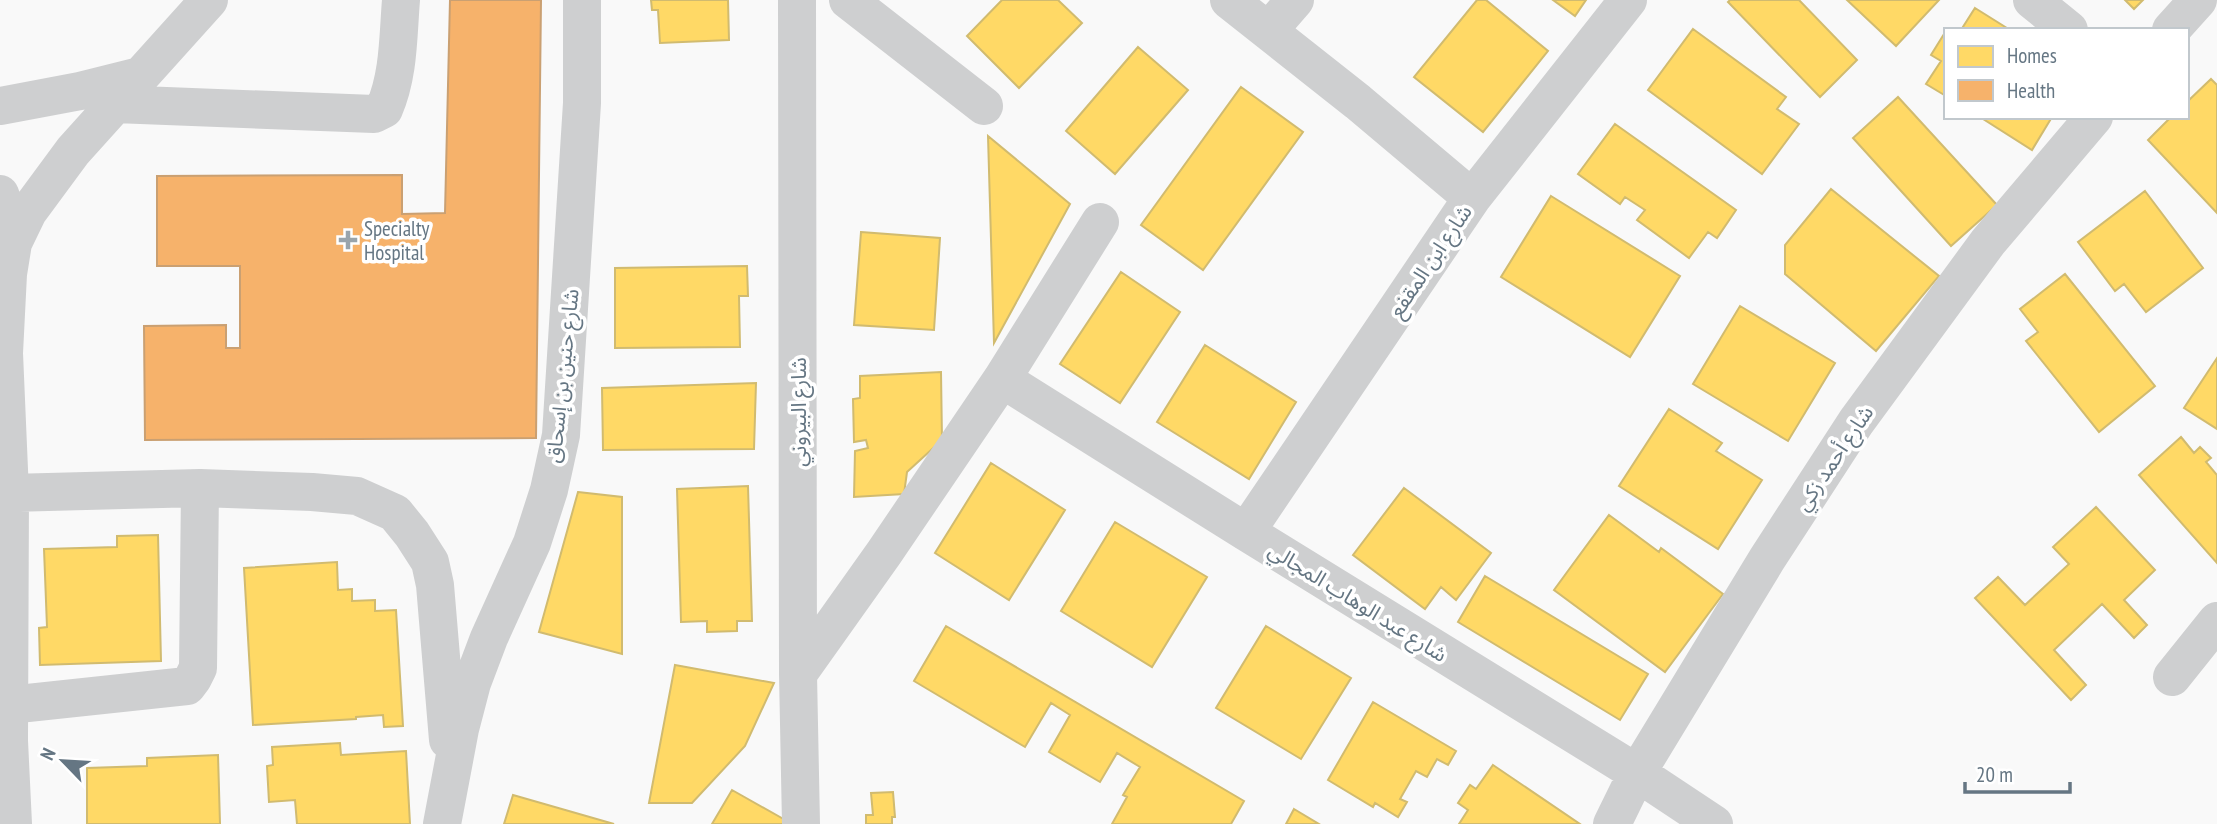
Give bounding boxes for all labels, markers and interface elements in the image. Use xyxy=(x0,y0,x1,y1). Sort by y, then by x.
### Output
legend xyxy=(1944,28,2189,119)
text: Homes xyxy=(2007,42,2057,69)
text: Health xyxy=(2007,77,2055,104)
street label: شارع ابن المقفع xyxy=(1382,199,1479,324)
place label: Specialty Hospital xyxy=(364,215,430,266)
marker: Specialty Hospital xyxy=(338,230,358,250)
street label: شارع حنين بن إسحاق xyxy=(539,287,587,465)
street label: شارع البيروني xyxy=(785,357,814,467)
street label: شارع أحمد زكي xyxy=(1789,400,1882,517)
street label: شارع عبد الوهاب المجالي xyxy=(1262,536,1452,670)
north arrow xyxy=(28,726,98,796)
text: N xyxy=(35,744,61,764)
scale bar xyxy=(1965,750,2070,794)
text: 20 m xyxy=(1976,761,2013,788)

